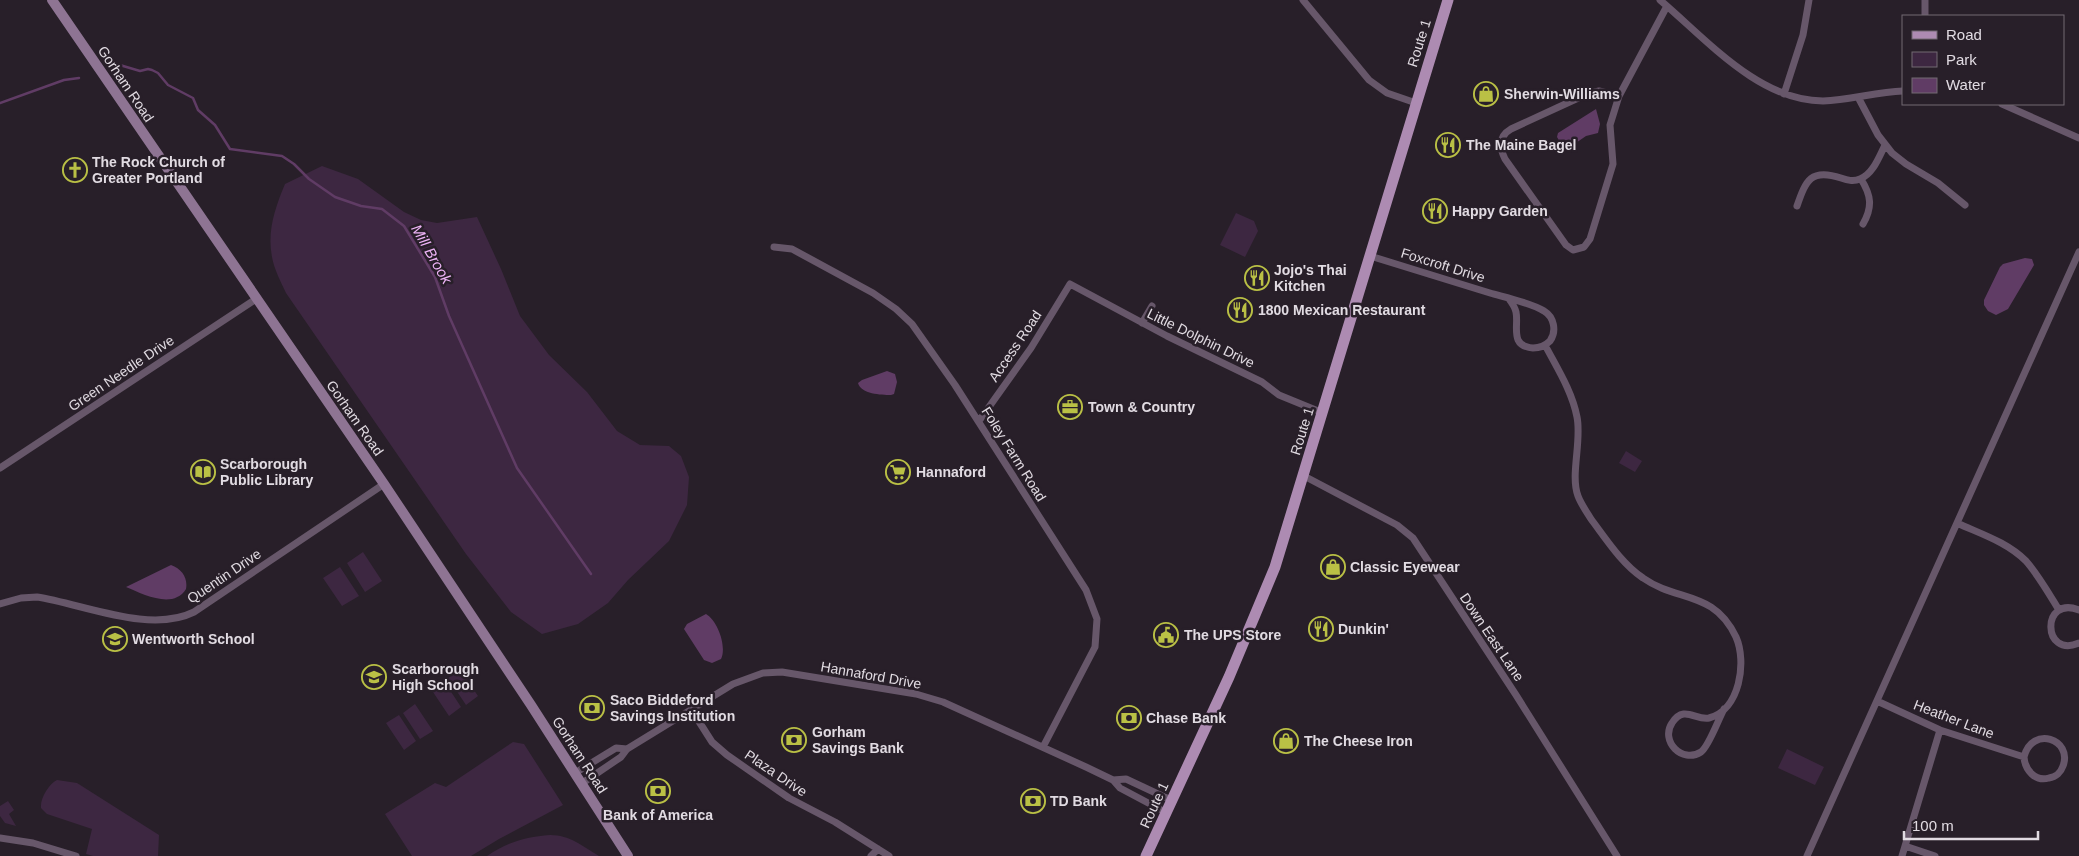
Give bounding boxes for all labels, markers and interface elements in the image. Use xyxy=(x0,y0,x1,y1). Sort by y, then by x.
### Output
legend xyxy=(1902,15,2064,105)
street label: Route 1 xyxy=(1404,17,1434,69)
text: Road xyxy=(1946,26,1982,43)
street label: Gorham Road xyxy=(95,43,157,125)
text: Park xyxy=(1946,51,1977,68)
text: Water xyxy=(1946,76,1985,93)
shop icon: Sherwin-Williams xyxy=(1473,81,1499,107)
place label: Sherwin-Williams xyxy=(1504,86,1620,102)
restaurant icon: The Maine Bagel xyxy=(1435,132,1461,158)
place label: The Maine Bagel xyxy=(1466,137,1576,153)
place label: The Rock Church of Greater Portland xyxy=(92,154,225,186)
church icon: The Rock Church of Greater Portland xyxy=(62,157,88,183)
restaurant icon: Happy Garden xyxy=(1422,198,1448,224)
place label: Happy Garden xyxy=(1452,203,1548,219)
water label: Mill Brook xyxy=(408,221,457,288)
street label: Foxcroft Drive xyxy=(1399,245,1487,285)
place label: Jojo's Thai Kitchen xyxy=(1274,262,1347,294)
restaurant icon: Jojo's Thai Kitchen xyxy=(1244,265,1270,291)
restaurant icon: 1800 Mexican Restaurant xyxy=(1227,297,1253,323)
place label: 1800 Mexican Restaurant xyxy=(1258,302,1426,318)
street label: Little Dolphin Drive xyxy=(1145,305,1257,371)
street label: Access Road xyxy=(985,307,1045,385)
street label: Green Needle Drive xyxy=(65,332,177,414)
street label: Gorham Road xyxy=(323,377,387,459)
office icon: Town & Country xyxy=(1057,394,1083,420)
place label: Town & Country xyxy=(1088,399,1195,415)
street label: Foley Farm Road xyxy=(979,404,1049,504)
street label: Route 1 xyxy=(1287,405,1317,457)
place label: Scarborough Public Library xyxy=(220,456,314,488)
library icon: Scarborough Public Library xyxy=(190,459,216,485)
supermarket icon: Hannaford xyxy=(885,459,911,485)
place label: Hannaford xyxy=(916,464,986,480)
street label: Quentin Drive xyxy=(184,545,264,607)
shop icon: Classic Eyewear xyxy=(1320,554,1346,580)
place label: Classic Eyewear xyxy=(1350,559,1460,575)
street label: Down East Lane xyxy=(1457,590,1527,684)
restaurant icon: Dunkin' xyxy=(1308,616,1334,642)
place label: Dunkin' xyxy=(1338,621,1389,637)
public building icon: The UPS Store xyxy=(1153,622,1179,648)
school or university icon: Wentworth School xyxy=(102,626,128,652)
place label: The UPS Store xyxy=(1184,627,1281,643)
place label: Wentworth School xyxy=(132,631,255,647)
street label: Hannaford Drive xyxy=(819,658,923,692)
place label: Scarborough High School xyxy=(392,661,479,693)
school or university icon: Scarborough High School xyxy=(361,664,387,690)
place label: Saco Biddeford Savings Institution xyxy=(610,692,735,724)
bank icon: Saco Biddeford Savings Institution xyxy=(579,695,605,721)
street label: Heather Lane xyxy=(1912,696,1997,742)
bank icon: Chase Bank xyxy=(1116,705,1142,731)
place label: Chase Bank xyxy=(1146,710,1226,726)
street label: Gorham Road xyxy=(549,714,611,796)
place label: Gorham Savings Bank xyxy=(812,724,904,756)
bank icon: Gorham Savings Bank xyxy=(781,727,807,753)
shop icon: The Cheese Iron xyxy=(1273,728,1299,754)
place label: The Cheese Iron xyxy=(1304,733,1413,749)
street label: Plaza Drive xyxy=(742,746,810,800)
bank icon: Bank of America xyxy=(645,778,671,804)
street label: Route 1 xyxy=(1136,779,1172,831)
bank icon: TD Bank xyxy=(1020,788,1046,814)
place label: TD Bank xyxy=(1050,793,1107,809)
place label: Bank of America xyxy=(603,807,713,823)
scale bar xyxy=(1904,808,2038,840)
text: 100 m xyxy=(1912,817,1954,834)

